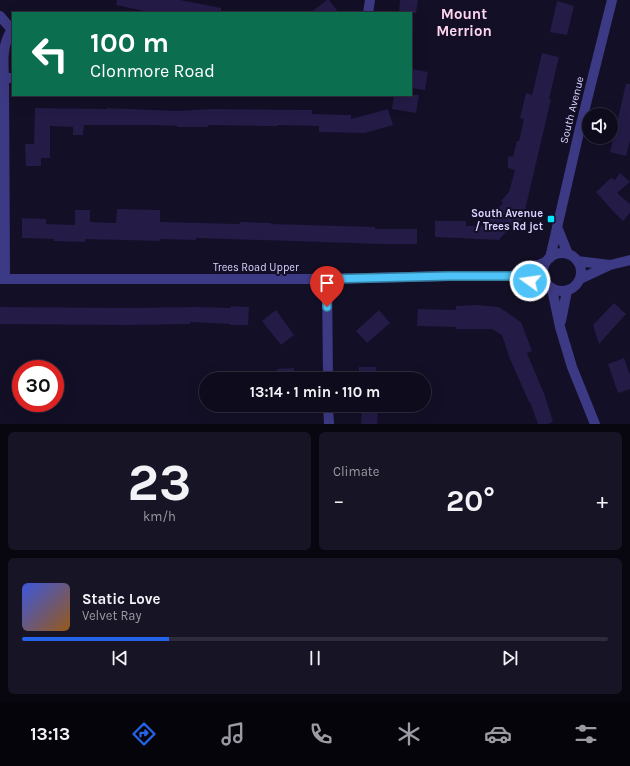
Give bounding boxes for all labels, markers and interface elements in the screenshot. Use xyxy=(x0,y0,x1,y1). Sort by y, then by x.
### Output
district label: Mount Merrion xyxy=(436,5,492,40)
text: 100 m xyxy=(90,26,169,59)
icon: left xyxy=(24,28,76,80)
text: Clonmore Road xyxy=(90,60,215,82)
street label: South Avenue xyxy=(557,75,587,145)
map controls xyxy=(582,108,618,144)
button: sound xyxy=(582,108,618,144)
place label: South Avenue / Trees Rd jct xyxy=(471,207,544,233)
marker: South Avenue / Trees Rd jct xyxy=(546,214,556,224)
position arrow xyxy=(509,260,551,302)
street label: Trees Road Upper xyxy=(213,261,299,274)
pin xyxy=(310,266,344,307)
icon: arrive xyxy=(316,272,338,294)
speed limit sign: 30 xyxy=(12,360,64,412)
text: 13:14 · 1 min · 110 m xyxy=(250,383,380,401)
text: 23 xyxy=(128,452,191,513)
text: Climate xyxy=(333,464,379,479)
text: 20° xyxy=(446,483,495,519)
text: − xyxy=(333,488,345,514)
text: + xyxy=(596,488,608,514)
text: km/h xyxy=(143,509,176,524)
text: Static Love xyxy=(82,590,160,608)
text: Velvet Ray xyxy=(82,608,142,623)
icon: previous xyxy=(109,647,131,669)
icon: pause xyxy=(304,647,326,669)
icon: next xyxy=(499,647,521,669)
icon: directions xyxy=(130,720,158,748)
icon: music xyxy=(219,720,247,748)
icon: phone xyxy=(307,720,335,748)
icon: climate xyxy=(395,720,423,748)
icon: car xyxy=(484,720,512,748)
icon: filters xyxy=(572,720,600,748)
text: 13:13 xyxy=(30,723,70,745)

